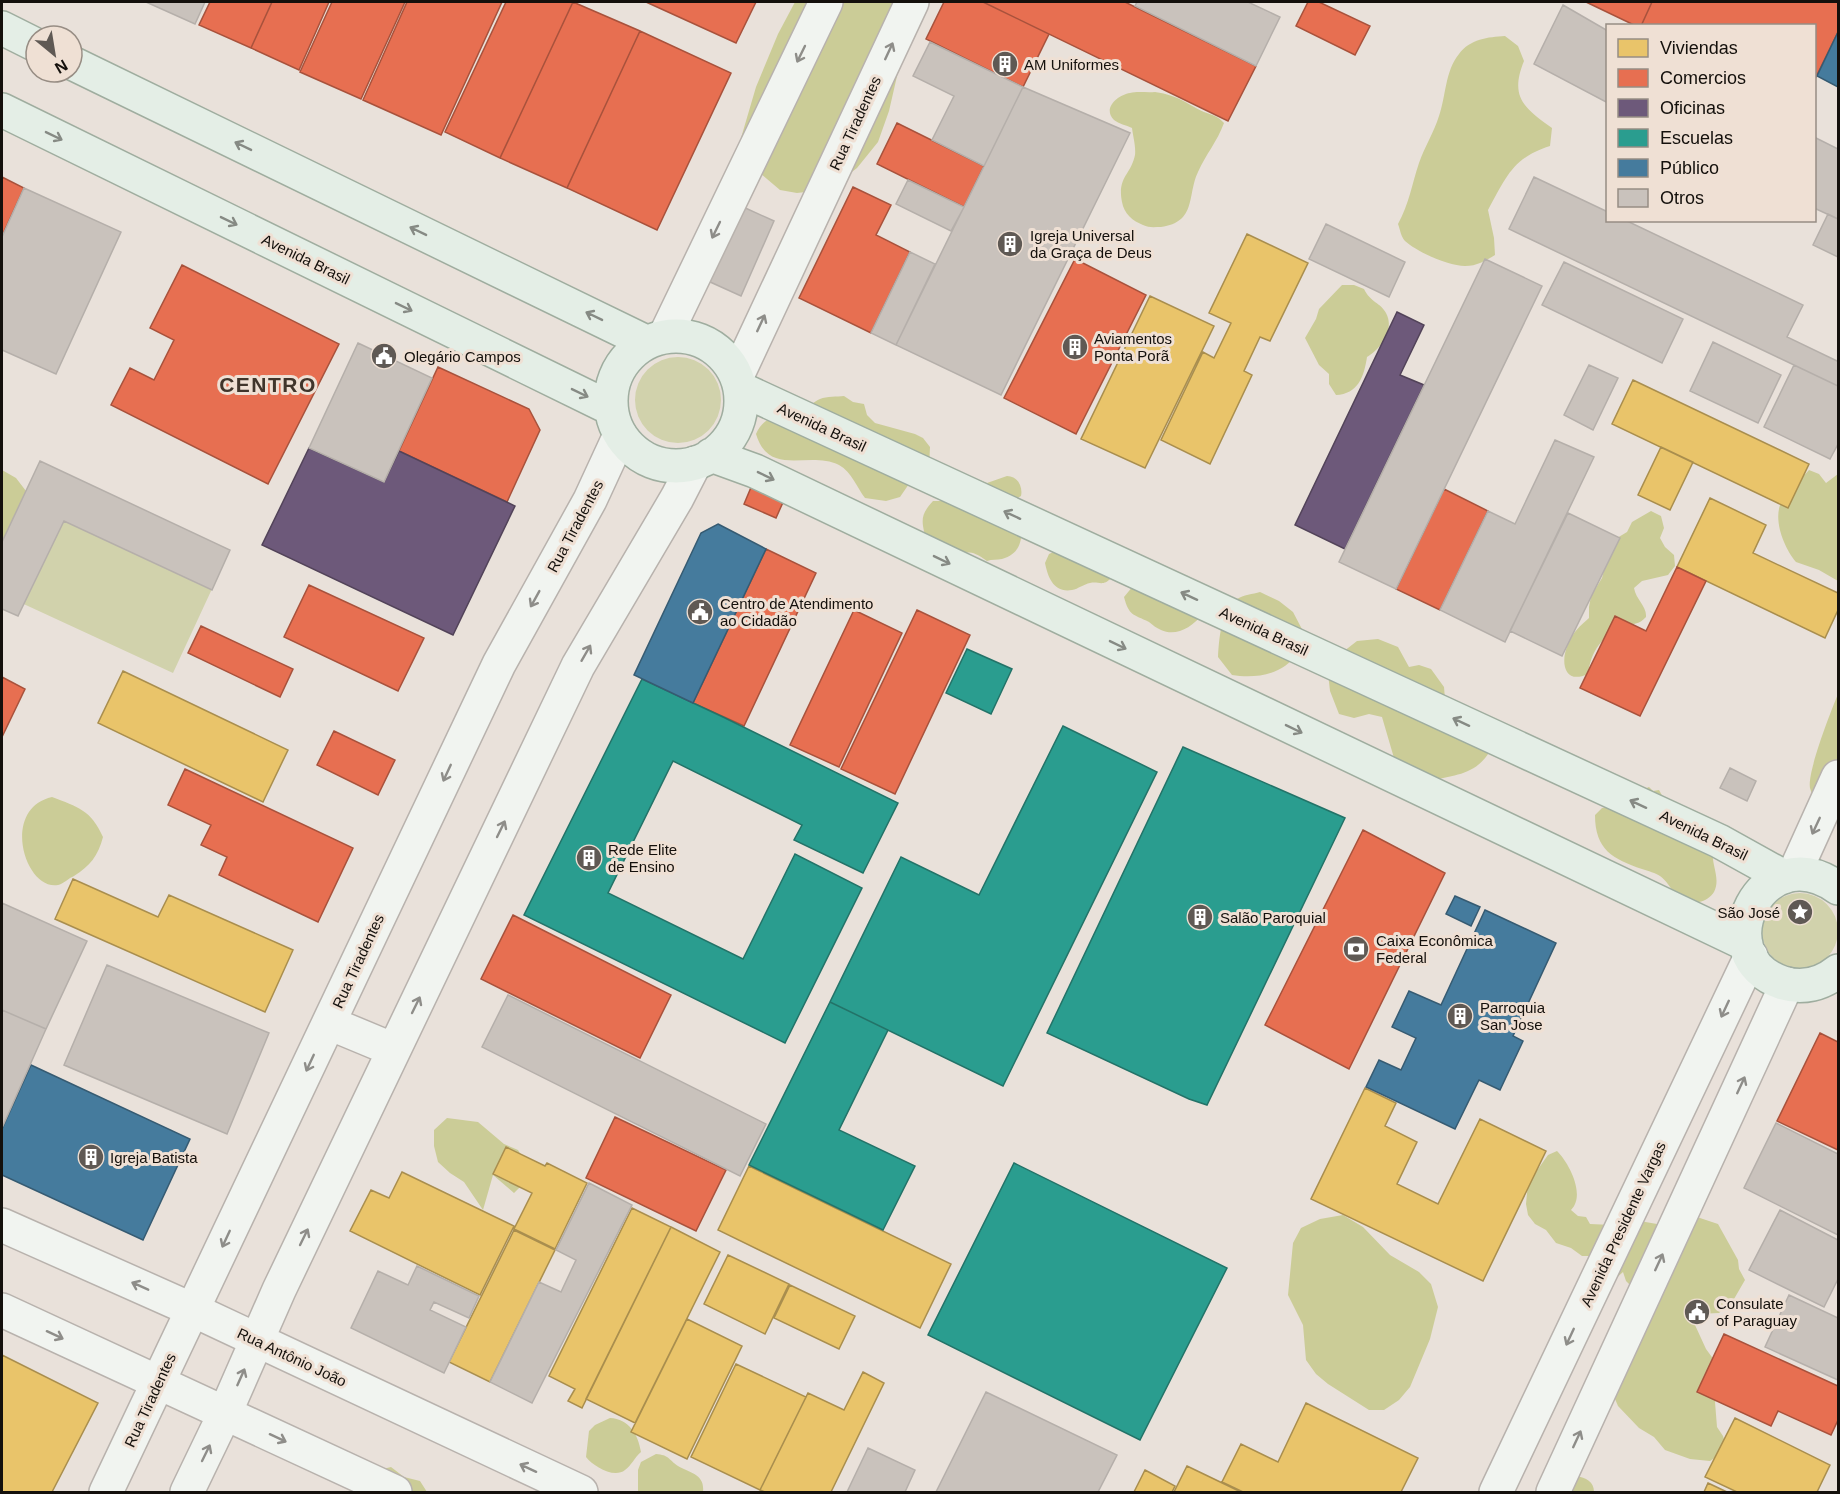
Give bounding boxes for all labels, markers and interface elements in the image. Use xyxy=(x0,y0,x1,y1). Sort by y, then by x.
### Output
north arrow xyxy=(24,24,84,84)
legend xyxy=(1606,24,1816,222)
text: Viviendas xyxy=(1660,38,1738,58)
one-way arrow xyxy=(883,43,895,61)
one-way arrow xyxy=(794,45,806,63)
building icon: AM Uniformes xyxy=(990,49,1020,79)
text: N xyxy=(52,56,71,77)
place label: AM Uniformes xyxy=(1024,56,1119,73)
text: Comercios xyxy=(1660,68,1746,88)
street label: Rua Tiradentes xyxy=(826,73,884,173)
text: Oficinas xyxy=(1660,98,1725,118)
text: Escuelas xyxy=(1660,128,1733,148)
one-way arrow xyxy=(45,130,63,142)
one-way arrow xyxy=(234,139,252,151)
text: Público xyxy=(1660,158,1719,178)
text: Otros xyxy=(1660,188,1704,208)
one-way arrow xyxy=(220,216,238,228)
one-way arrow xyxy=(710,220,722,238)
one-way arrow xyxy=(410,225,428,237)
place label: Igreja Universal da Graça de Deus xyxy=(1030,227,1152,261)
building icon: Igreja Universal da Graça de Deus xyxy=(995,229,1025,259)
street label: Avenida Brasil xyxy=(259,230,353,288)
one-way arrow xyxy=(395,301,413,313)
one-way arrow xyxy=(585,310,603,322)
one-way arrow xyxy=(756,314,768,332)
place label: Aviamentos Ponta Porã xyxy=(1094,330,1172,364)
building icon: Aviamentos Ponta Porã xyxy=(1060,332,1090,362)
public building icon: Olegário Campos xyxy=(369,341,399,371)
place label: Olegário Campos xyxy=(404,348,521,365)
district label: CENTRO xyxy=(219,373,317,396)
one-way arrow xyxy=(570,387,588,399)
street label: Avenida Brasil xyxy=(775,399,869,455)
one-way arrow xyxy=(756,471,774,483)
street label: Rua Tiradentes xyxy=(544,477,606,575)
one-way arrow xyxy=(1003,508,1021,520)
one-way arrow xyxy=(932,555,950,567)
one-way arrow xyxy=(529,590,541,607)
one-way arrow xyxy=(1180,590,1198,602)
place label: Centro de Atendimento ao Cidadão xyxy=(720,595,873,629)
public building icon: Centro de Atendimento ao Cidadão xyxy=(685,597,715,627)
street label: Avenida Brasil xyxy=(1217,603,1311,659)
one-way arrow xyxy=(1108,639,1126,651)
one-way arrow xyxy=(581,645,592,663)
one-way arrow xyxy=(1453,715,1471,727)
one-way arrow xyxy=(1284,723,1302,735)
one-way arrow xyxy=(441,763,453,781)
one-way arrow xyxy=(1630,797,1648,809)
street label: Avenida Brasil xyxy=(1657,806,1751,864)
one-way arrow xyxy=(1810,816,1822,834)
one-way arrow xyxy=(495,820,507,838)
place label: Rede Elite de Ensino xyxy=(608,841,677,875)
building icon: Rede Elite de Ensino xyxy=(574,843,604,873)
place icon: São José xyxy=(1785,897,1815,927)
building icon: Salão Paroquial xyxy=(1185,902,1215,932)
place label: São José xyxy=(1717,904,1780,921)
place label: Salão Paroquial xyxy=(1220,909,1326,926)
street label: Rua Tiradentes xyxy=(329,911,387,1011)
place label: Caixa Econômica Federal xyxy=(1376,932,1493,966)
bank icon: Caixa Econômica Federal xyxy=(1341,934,1371,964)
one-way arrow xyxy=(411,996,422,1014)
place label: Parroquia San Jose xyxy=(1480,999,1546,1033)
one-way arrow xyxy=(1719,999,1731,1017)
building icon: Parroquia San Jose xyxy=(1445,1001,1475,1031)
one-way arrow xyxy=(303,1053,315,1071)
one-way arrow xyxy=(1735,1077,1747,1095)
street label: Avenida Presidente Vargas xyxy=(1577,1139,1669,1309)
building icon: Igreja Batista xyxy=(76,1142,106,1172)
place label: Igreja Batista xyxy=(110,1149,198,1166)
one-way arrow xyxy=(299,1229,311,1247)
one-way arrow xyxy=(220,1230,232,1248)
one-way arrow xyxy=(1654,1254,1665,1272)
one-way arrow xyxy=(131,1280,149,1291)
place label: Consulate of Paraguay xyxy=(1716,1295,1797,1329)
public building icon: Consulate of Paraguay xyxy=(1682,1297,1712,1327)
street label: Rua Antônio João xyxy=(235,1324,349,1390)
one-way arrow xyxy=(1564,1327,1576,1345)
one-way arrow xyxy=(45,1330,63,1341)
street label: Rua Tiradentes xyxy=(121,1350,179,1450)
one-way arrow xyxy=(236,1369,248,1387)
one-way arrow xyxy=(1572,1431,1584,1449)
one-way arrow xyxy=(269,1432,287,1444)
one-way arrow xyxy=(201,1444,212,1462)
one-way arrow xyxy=(520,1461,538,1473)

